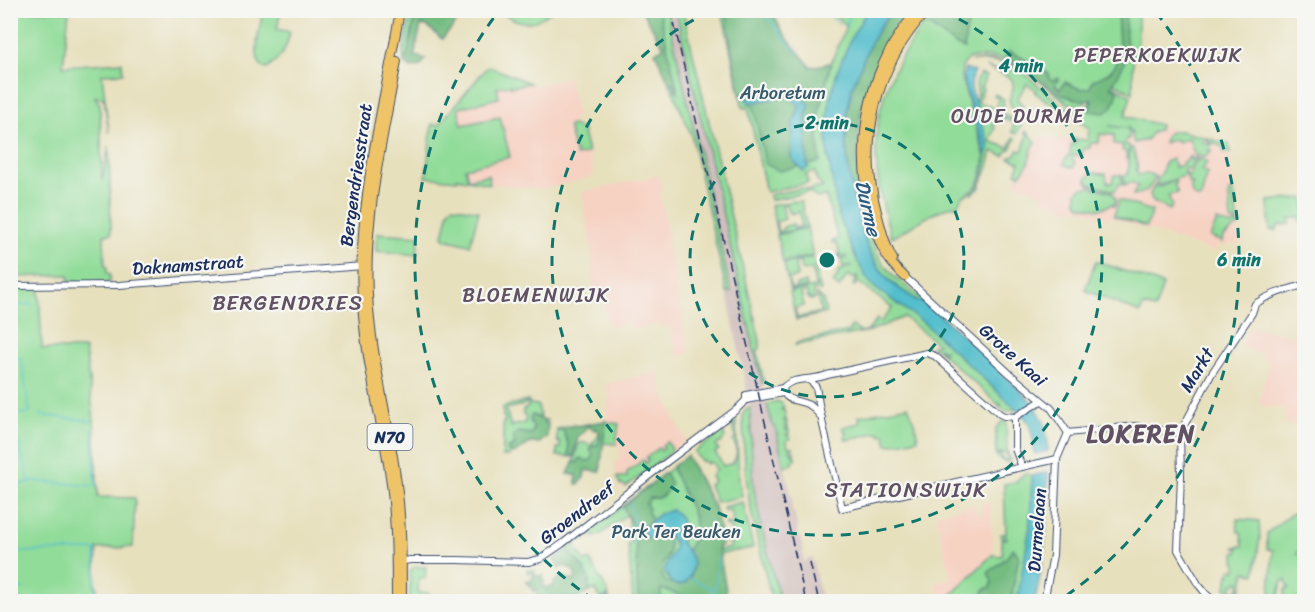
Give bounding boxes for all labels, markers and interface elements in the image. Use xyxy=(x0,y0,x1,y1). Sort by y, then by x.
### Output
district label: PEPERKOEKWIJK xyxy=(1074,38,1243,73)
text: 4 min xyxy=(998,50,1044,82)
park label: Arboretum xyxy=(739,77,826,109)
district label: OUDE DURME xyxy=(951,99,1086,134)
street label: Bergendriesstraat xyxy=(330,101,382,249)
text: 2 min xyxy=(804,107,849,139)
water label: Durme xyxy=(845,177,892,241)
text: 6 min xyxy=(1216,244,1261,276)
street label: Daknamstraat xyxy=(131,245,245,285)
centre of rings xyxy=(817,250,837,270)
district label: BLOEMENWIJK xyxy=(462,278,610,313)
district label: BERGENDRIES xyxy=(213,284,363,322)
street label: Grote Kaai xyxy=(971,315,1056,396)
street label: Markt xyxy=(1171,341,1223,399)
district label: LOKEREN xyxy=(1086,413,1196,455)
road number: N70 xyxy=(368,424,412,450)
district label: STATIONSWIJK xyxy=(825,471,987,509)
street label: Groendreef xyxy=(532,472,624,553)
street label: Durmelaan xyxy=(1018,487,1056,573)
park label: Park Ter Beuken xyxy=(611,516,741,548)

